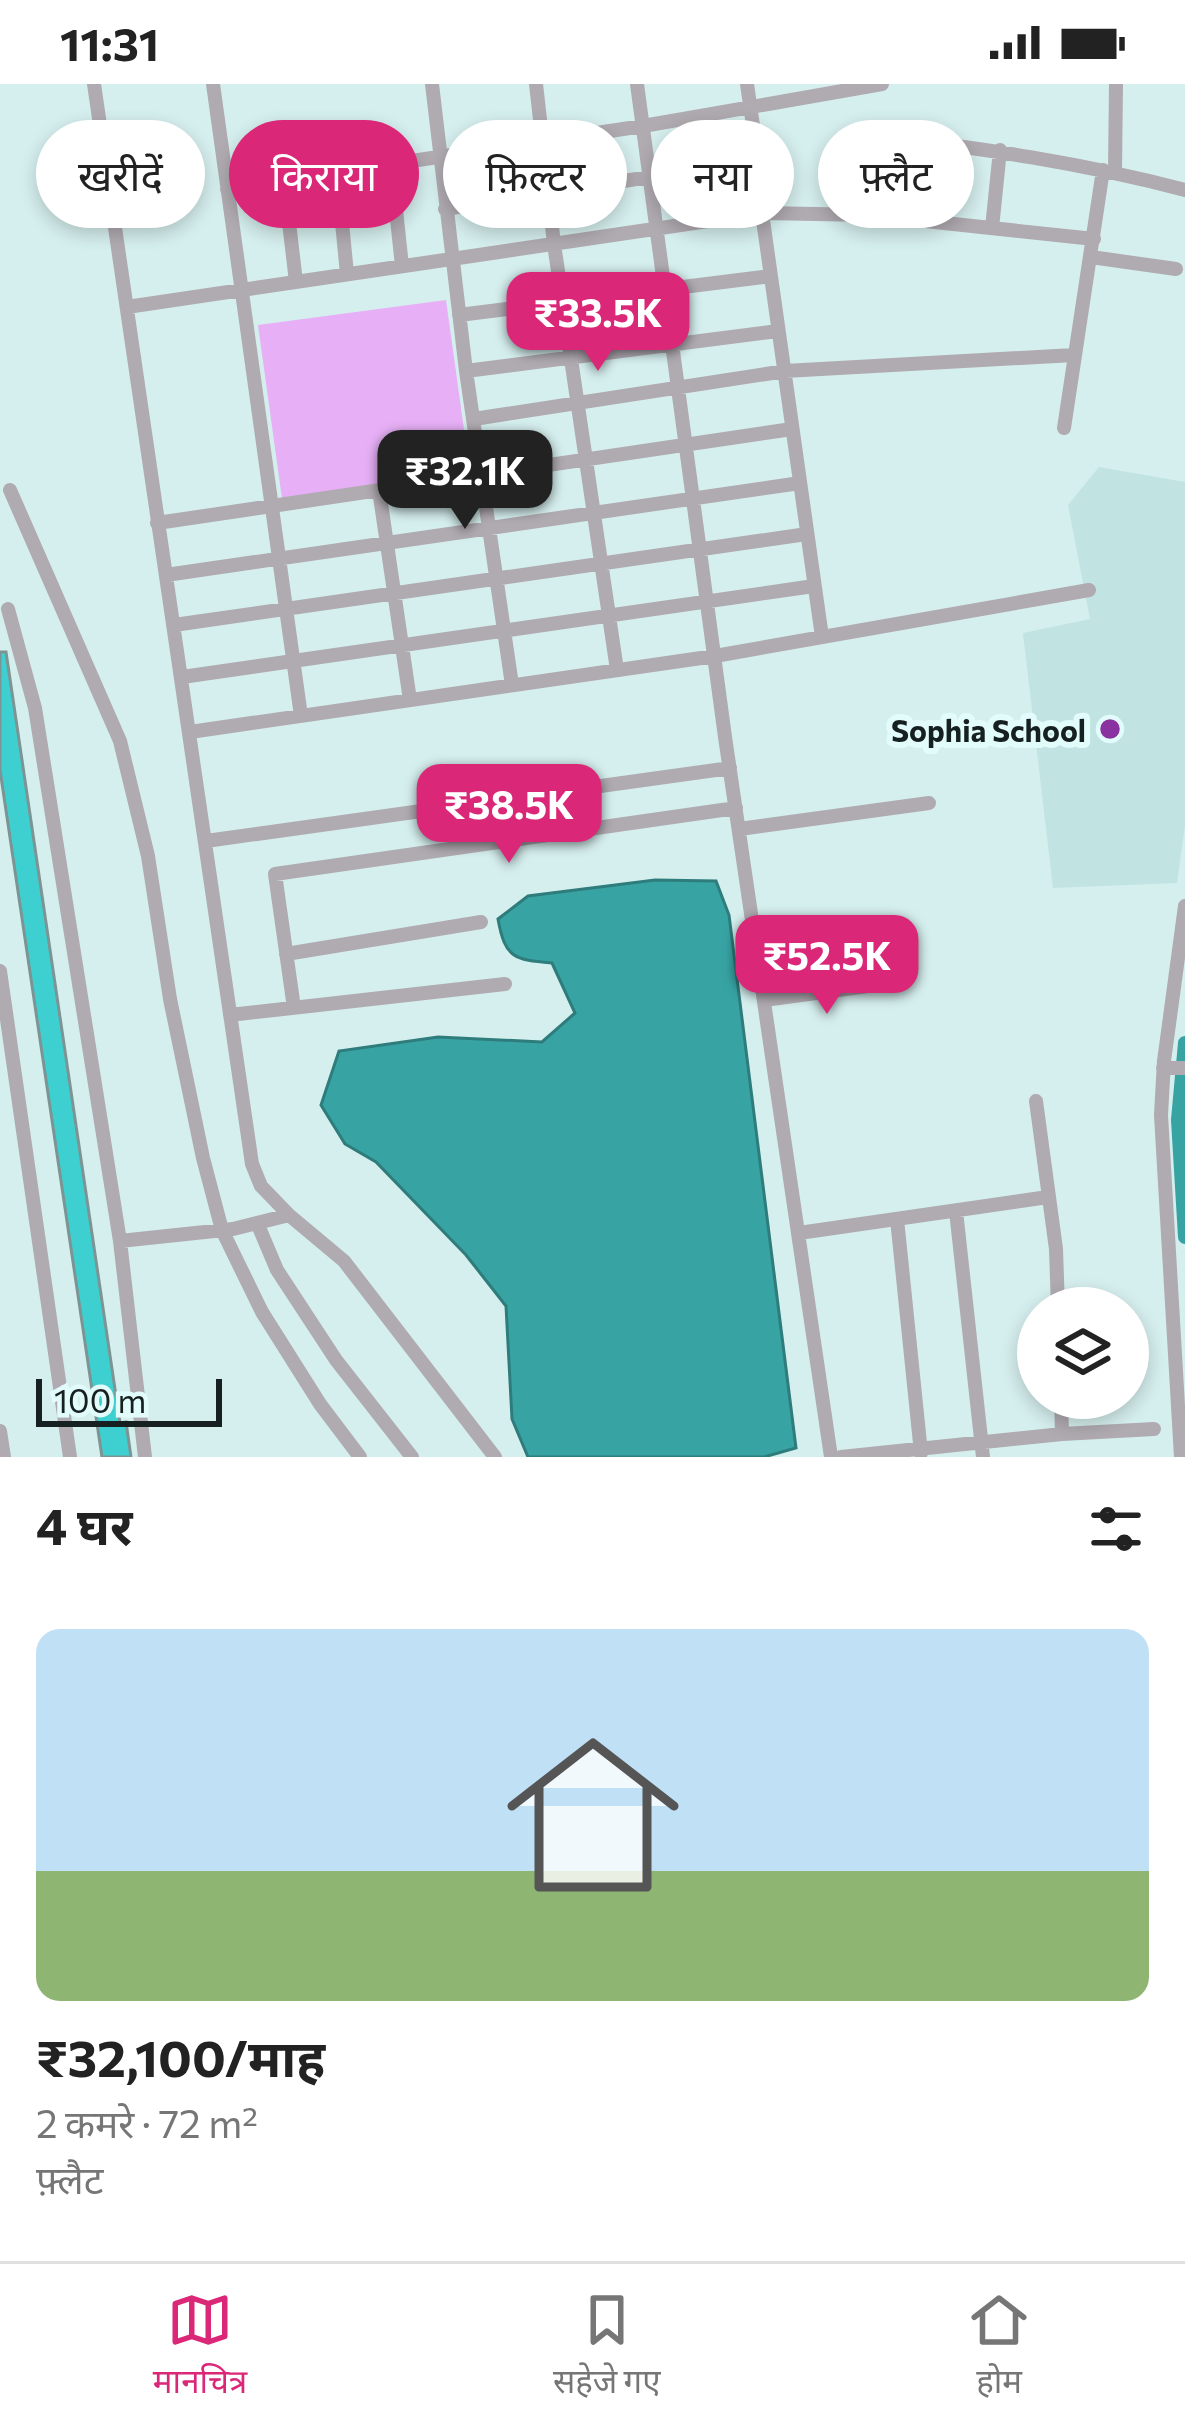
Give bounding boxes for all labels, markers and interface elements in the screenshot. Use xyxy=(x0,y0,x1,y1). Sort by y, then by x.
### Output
text: 11:31 xyxy=(60,15,159,70)
chip: खरीदें xyxy=(36,120,205,228)
chip: किराया xyxy=(229,120,419,228)
chip: फ़िल्टर xyxy=(443,120,627,228)
chip: नया xyxy=(651,120,794,228)
chip: फ़्लैट xyxy=(818,120,974,228)
pin: ₹33.5K xyxy=(500,272,696,374)
text: ₹33.5K xyxy=(533,287,663,335)
pin: ₹32.1K xyxy=(367,430,563,532)
text: ₹32.1K xyxy=(404,445,526,493)
place label: Sophia School xyxy=(891,711,1086,748)
marker: Sophia School xyxy=(1097,716,1123,742)
pin: ₹38.5K xyxy=(411,764,607,866)
text: ₹38.5K xyxy=(444,779,574,827)
pin: ₹52.5K xyxy=(729,915,925,1017)
text: ₹52.5K xyxy=(762,930,892,978)
map controls xyxy=(1017,1287,1149,1419)
button: layers xyxy=(1017,1287,1149,1419)
scale bar xyxy=(36,1373,222,1426)
text: 100 m xyxy=(54,1379,146,1420)
text: 4 घर xyxy=(36,1493,133,1556)
icon: filters xyxy=(1083,1496,1149,1562)
icon: home xyxy=(485,1707,701,1923)
text: ₹32,100/माह xyxy=(36,2025,325,2088)
text: 2 कमरे · 72 m² xyxy=(36,2098,258,2146)
text: फ़्लैट xyxy=(36,2154,103,2202)
tab: मानचित्र xyxy=(153,2287,247,2406)
tab: सहेजे गए xyxy=(553,2287,660,2406)
tab: होम xyxy=(966,2287,1032,2406)

